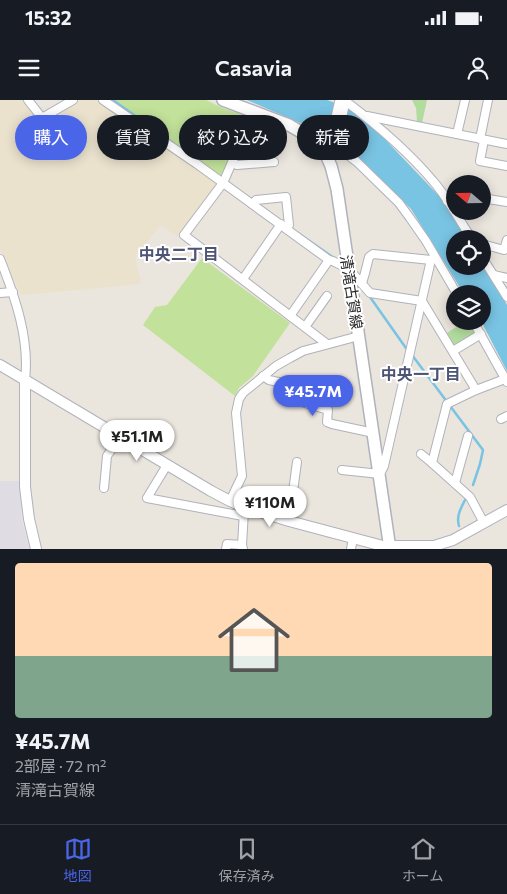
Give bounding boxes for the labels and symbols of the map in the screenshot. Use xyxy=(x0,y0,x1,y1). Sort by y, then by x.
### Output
north arrow xyxy=(446,175,491,220)
district label: 中央二丁目 xyxy=(139,244,219,263)
street label: 清滝古賀線 xyxy=(337,254,367,330)
district label: 中央一丁目 xyxy=(381,364,461,383)
pin: ¥45.7M xyxy=(272,374,354,417)
pin: ¥51.1M xyxy=(96,420,178,462)
pin: ¥110M xyxy=(235,486,305,528)

